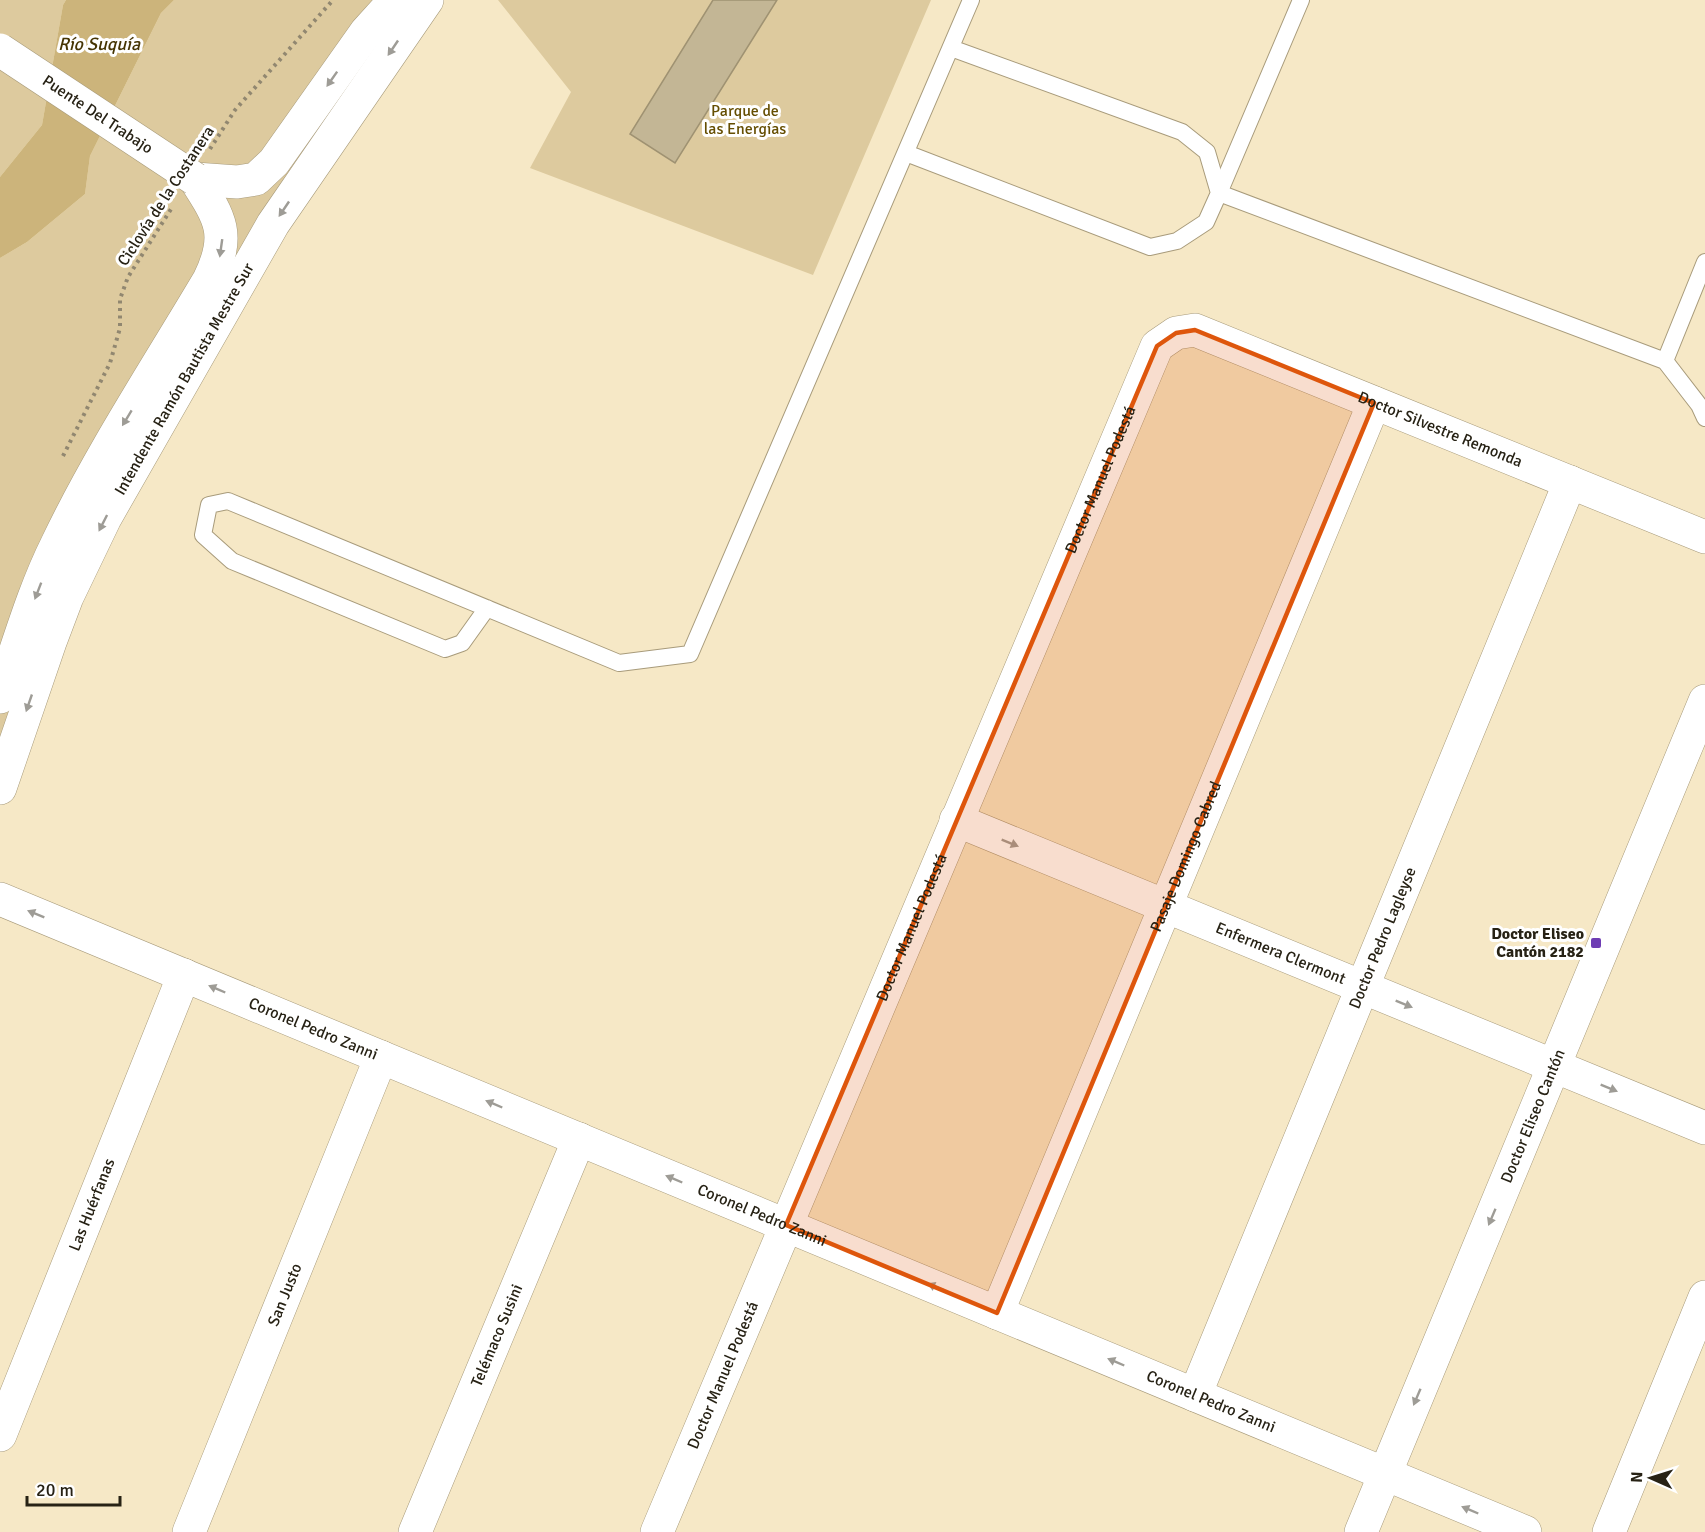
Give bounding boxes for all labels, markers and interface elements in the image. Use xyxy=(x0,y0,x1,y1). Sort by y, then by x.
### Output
water label: Río Suquía xyxy=(58,33,141,55)
one-way arrow xyxy=(387,39,399,55)
one-way arrow xyxy=(326,70,338,86)
street label: Puente Del Trabajo xyxy=(39,71,157,158)
park label: Parque de las Energías xyxy=(704,101,786,139)
street label: Ciclovía de la Costanera xyxy=(113,122,219,270)
one-way arrow xyxy=(278,200,290,216)
one-way arrow xyxy=(216,239,225,258)
street label: Intendente Ramón Bautista Mestre Sur xyxy=(110,259,259,499)
street label: Doctor Silvestre Remonda xyxy=(1355,387,1526,472)
street label: Doctor Manuel Podestá xyxy=(1061,403,1141,557)
one-way arrow xyxy=(121,410,132,426)
one-way arrow xyxy=(98,515,108,532)
one-way arrow xyxy=(33,582,42,600)
one-way arrow xyxy=(23,695,33,713)
street label: Pasaje Domingo Cabred xyxy=(1146,778,1226,935)
one-way arrow xyxy=(1001,839,1019,848)
street label: Doctor Manuel Podestá xyxy=(872,851,952,1004)
street label: Doctor Pedro Lagleyse xyxy=(1345,864,1421,1012)
one-way arrow xyxy=(27,909,45,919)
street label: Enfermera Clermont xyxy=(1213,918,1349,989)
place label: Doctor Eliseo Cantón 2182 xyxy=(1491,924,1584,962)
marker: Doctor Eliseo Cantón 2182 xyxy=(1589,936,1603,950)
one-way arrow xyxy=(207,984,225,994)
street label: Coronel Pedro Zanni xyxy=(246,993,381,1065)
one-way arrow xyxy=(1395,1000,1413,1009)
street label: Doctor Eliseo Cantón xyxy=(1496,1046,1570,1186)
one-way arrow xyxy=(1601,1083,1619,1093)
one-way arrow xyxy=(485,1099,503,1108)
street label: Las Huérfanas xyxy=(65,1155,120,1254)
one-way arrow xyxy=(665,1174,683,1183)
street label: Coronel Pedro Zanni xyxy=(694,1180,830,1251)
one-way arrow xyxy=(1487,1208,1496,1226)
street label: San Justo xyxy=(263,1260,307,1329)
street label: Telémaco Susini xyxy=(467,1281,527,1390)
one-way arrow xyxy=(927,1282,945,1291)
street label: Doctor Manuel Podestá xyxy=(683,1298,763,1452)
one-way arrow xyxy=(1107,1357,1125,1366)
street label: Coronel Pedro Zanni xyxy=(1143,1366,1278,1437)
one-way arrow xyxy=(1412,1388,1421,1406)
north arrow xyxy=(1621,1448,1681,1508)
scale bar xyxy=(27,1469,120,1507)
text: N xyxy=(1627,1471,1647,1483)
text: 20 m xyxy=(36,1479,74,1501)
one-way arrow xyxy=(1461,1505,1479,1515)

